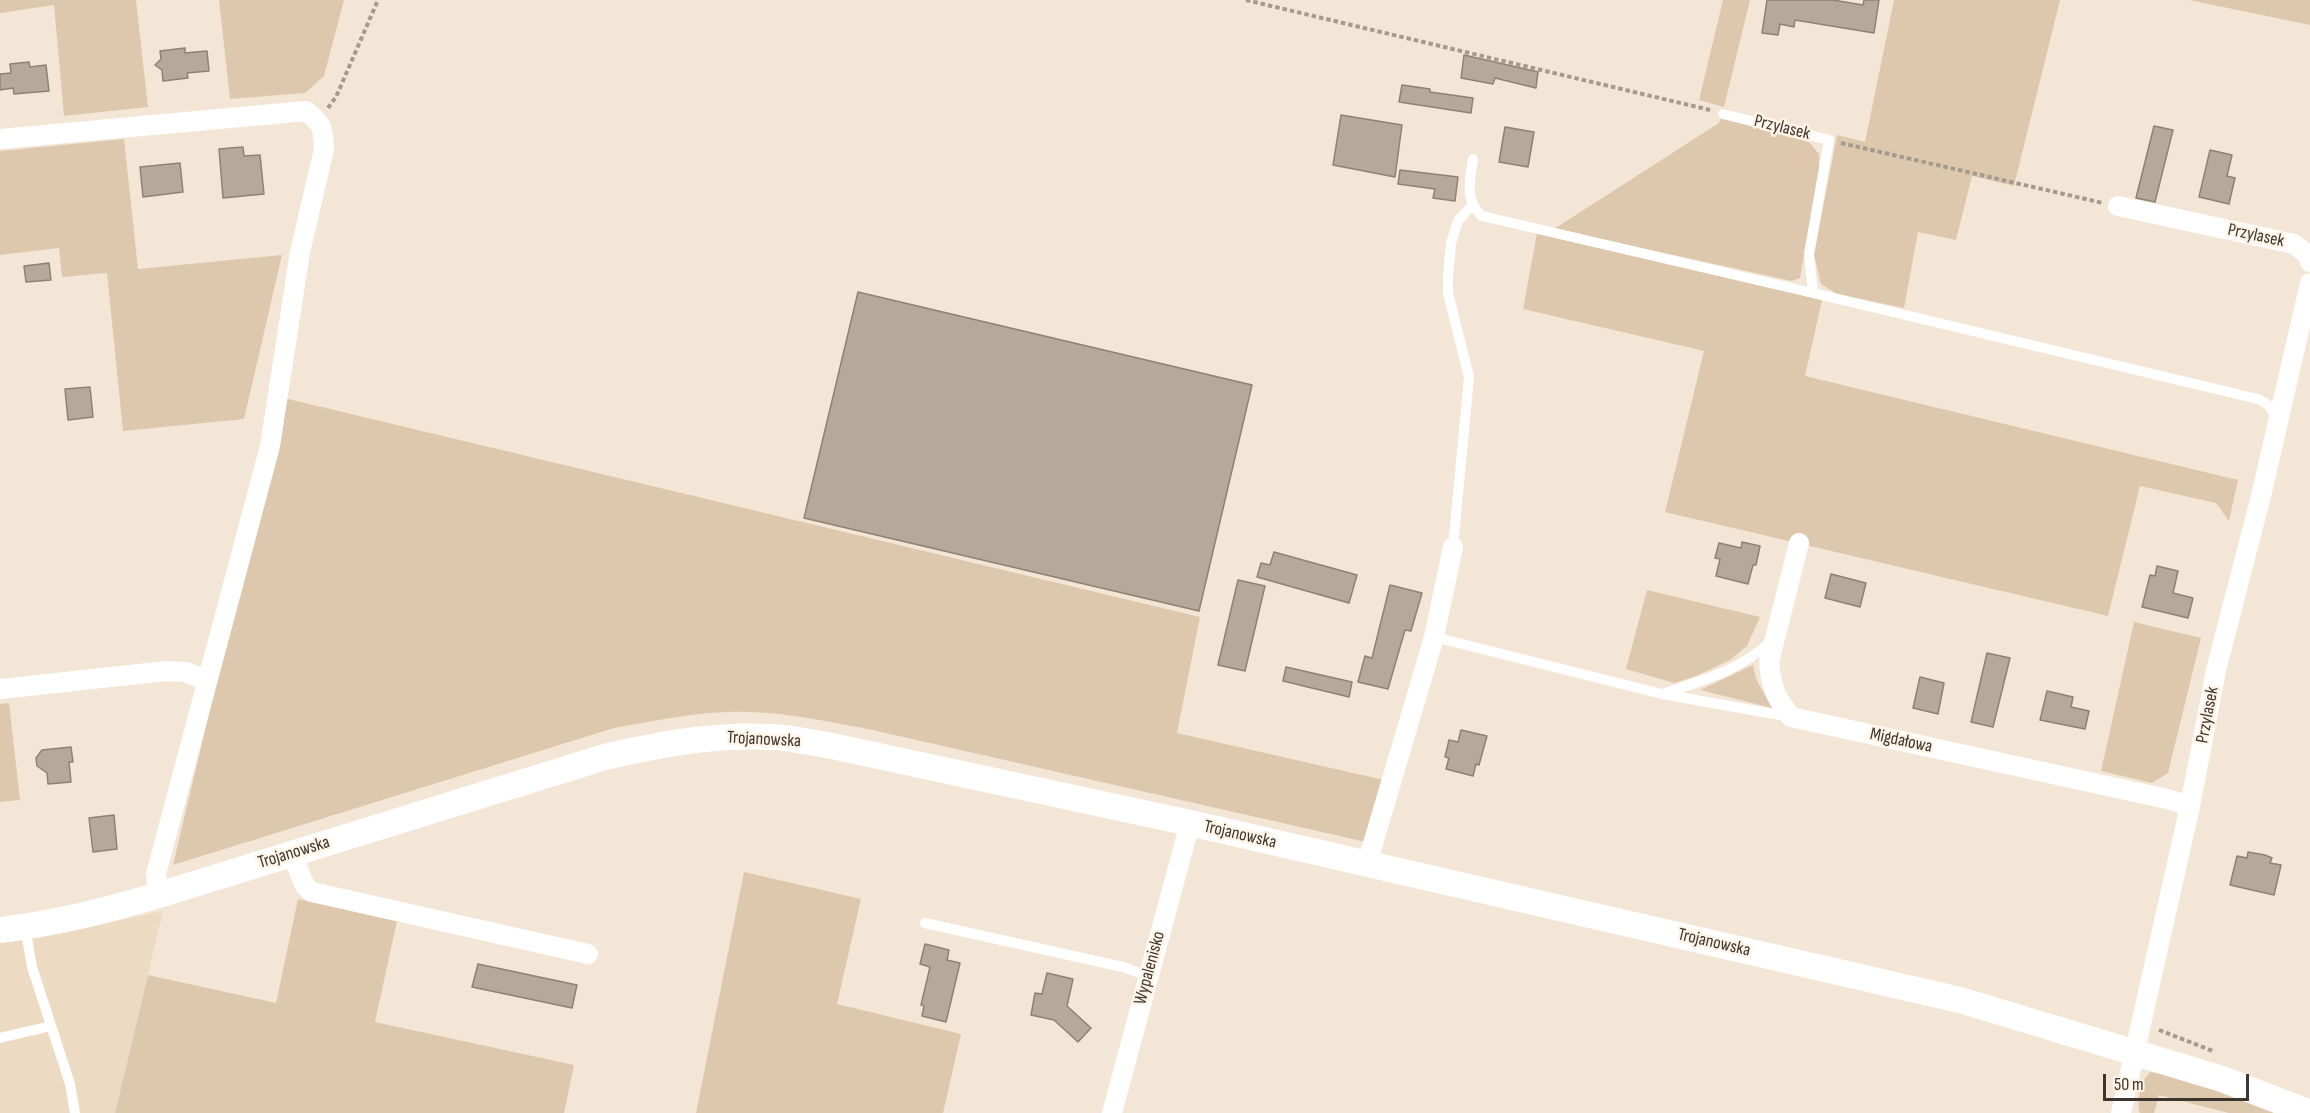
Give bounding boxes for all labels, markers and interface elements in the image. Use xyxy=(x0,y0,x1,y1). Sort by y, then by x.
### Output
street label: Przylasek xyxy=(1752,111,1812,145)
street label: Przylasek xyxy=(2226,219,2286,253)
street label: Przylasek xyxy=(2192,685,2224,745)
street label: Migdałowa xyxy=(1868,724,1934,758)
street label: Trojanowska xyxy=(727,727,801,753)
street label: Trojanowska xyxy=(1202,816,1278,854)
street label: Trojanowska xyxy=(255,832,333,874)
street label: Trojanowska xyxy=(1676,924,1752,962)
street label: Wypalenisko xyxy=(1130,929,1170,1007)
scale bar xyxy=(2106,1062,2252,1100)
text: 50 m xyxy=(2114,1074,2144,1095)

